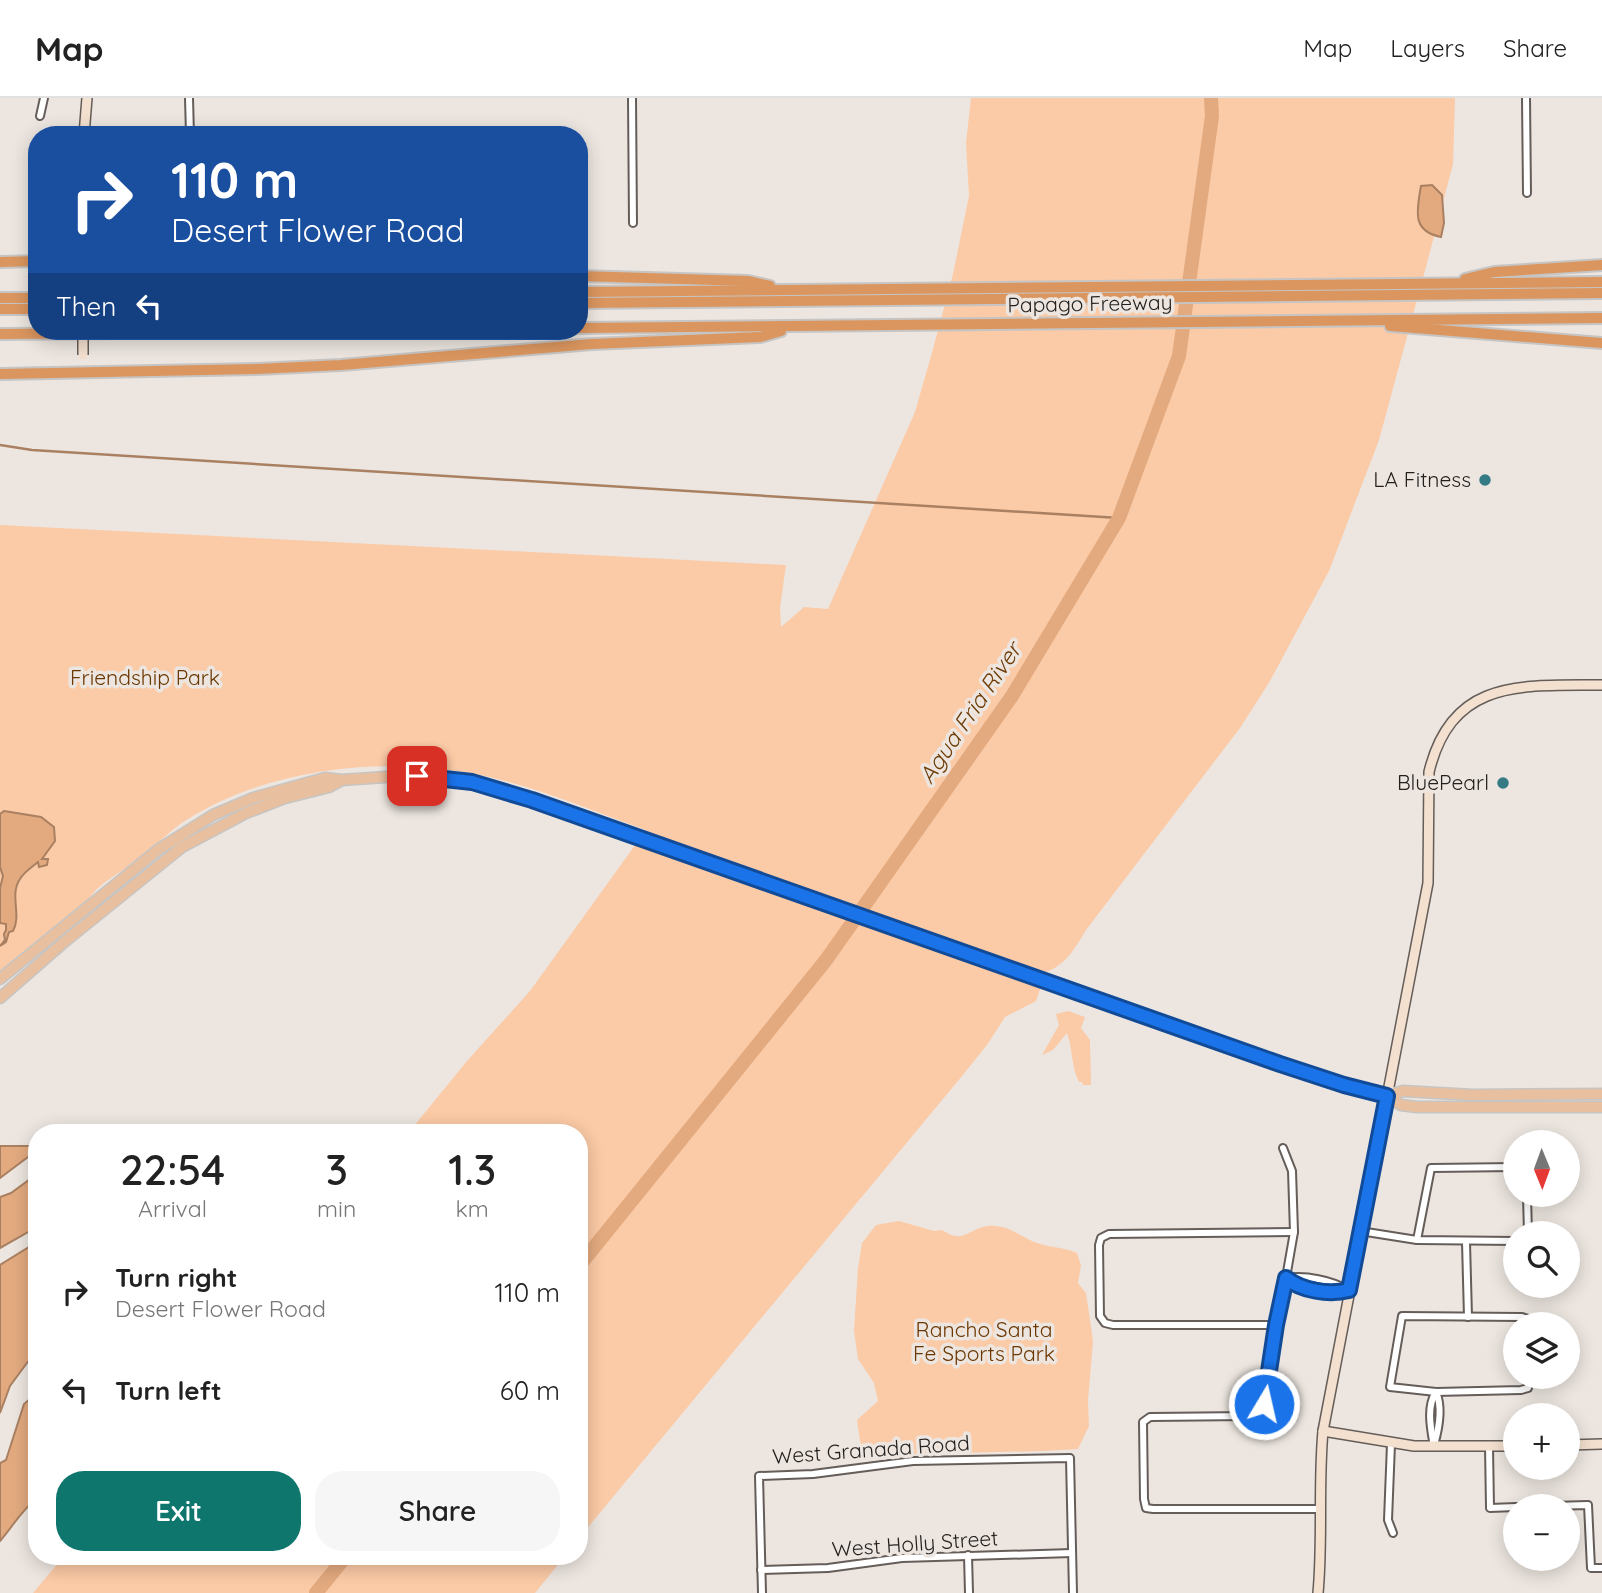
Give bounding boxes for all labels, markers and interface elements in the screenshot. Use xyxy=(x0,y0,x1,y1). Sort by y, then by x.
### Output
text: Map xyxy=(35,28,103,69)
text: Map xyxy=(1303,33,1352,63)
text: Layers xyxy=(1390,33,1465,63)
text: Share xyxy=(1503,33,1567,63)
text: 110 m xyxy=(171,149,298,210)
icon: right xyxy=(56,154,147,245)
text: Desert Flower Road xyxy=(171,210,464,250)
icon: left xyxy=(130,287,168,325)
street label: Papago Freeway xyxy=(1007,289,1173,317)
text: Then xyxy=(56,290,116,323)
place label: LA Fitness xyxy=(1373,466,1471,492)
marker: LA Fitness xyxy=(1477,472,1493,488)
water label: Agua Fria River xyxy=(912,634,1029,789)
park label: Friendship Park xyxy=(70,664,220,690)
pin xyxy=(387,746,447,806)
icon: arrive xyxy=(398,757,436,795)
place label: BluePearl xyxy=(1397,769,1489,795)
marker: BluePearl xyxy=(1495,775,1511,791)
north arrow xyxy=(1503,1130,1580,1208)
map controls xyxy=(1503,1130,1580,1571)
text: 22:54 xyxy=(120,1143,225,1196)
text: 3 xyxy=(325,1143,348,1196)
text: 1.3 xyxy=(448,1143,496,1196)
text: Arrival xyxy=(138,1194,207,1223)
text: min xyxy=(317,1194,356,1223)
text: km xyxy=(455,1194,489,1223)
button: search xyxy=(1503,1221,1580,1298)
text: Turn right xyxy=(115,1261,237,1294)
icon: right xyxy=(56,1273,94,1311)
text: 110 m xyxy=(494,1276,560,1309)
text: Desert Flower Road xyxy=(115,1294,326,1323)
button: layers xyxy=(1503,1312,1580,1389)
park label: Rancho Santa Fe Sports Park xyxy=(913,1316,1055,1366)
position arrow xyxy=(1227,1367,1301,1441)
icon: left xyxy=(56,1371,94,1409)
text: Turn left xyxy=(115,1374,222,1407)
text: 60 m xyxy=(500,1374,560,1407)
button: + xyxy=(1503,1403,1580,1480)
street label: West Granada Road xyxy=(771,1429,971,1469)
button: Exit xyxy=(56,1471,301,1551)
button: Share xyxy=(315,1471,560,1551)
button: − xyxy=(1503,1494,1580,1571)
street label: West Holly Street xyxy=(831,1524,999,1562)

